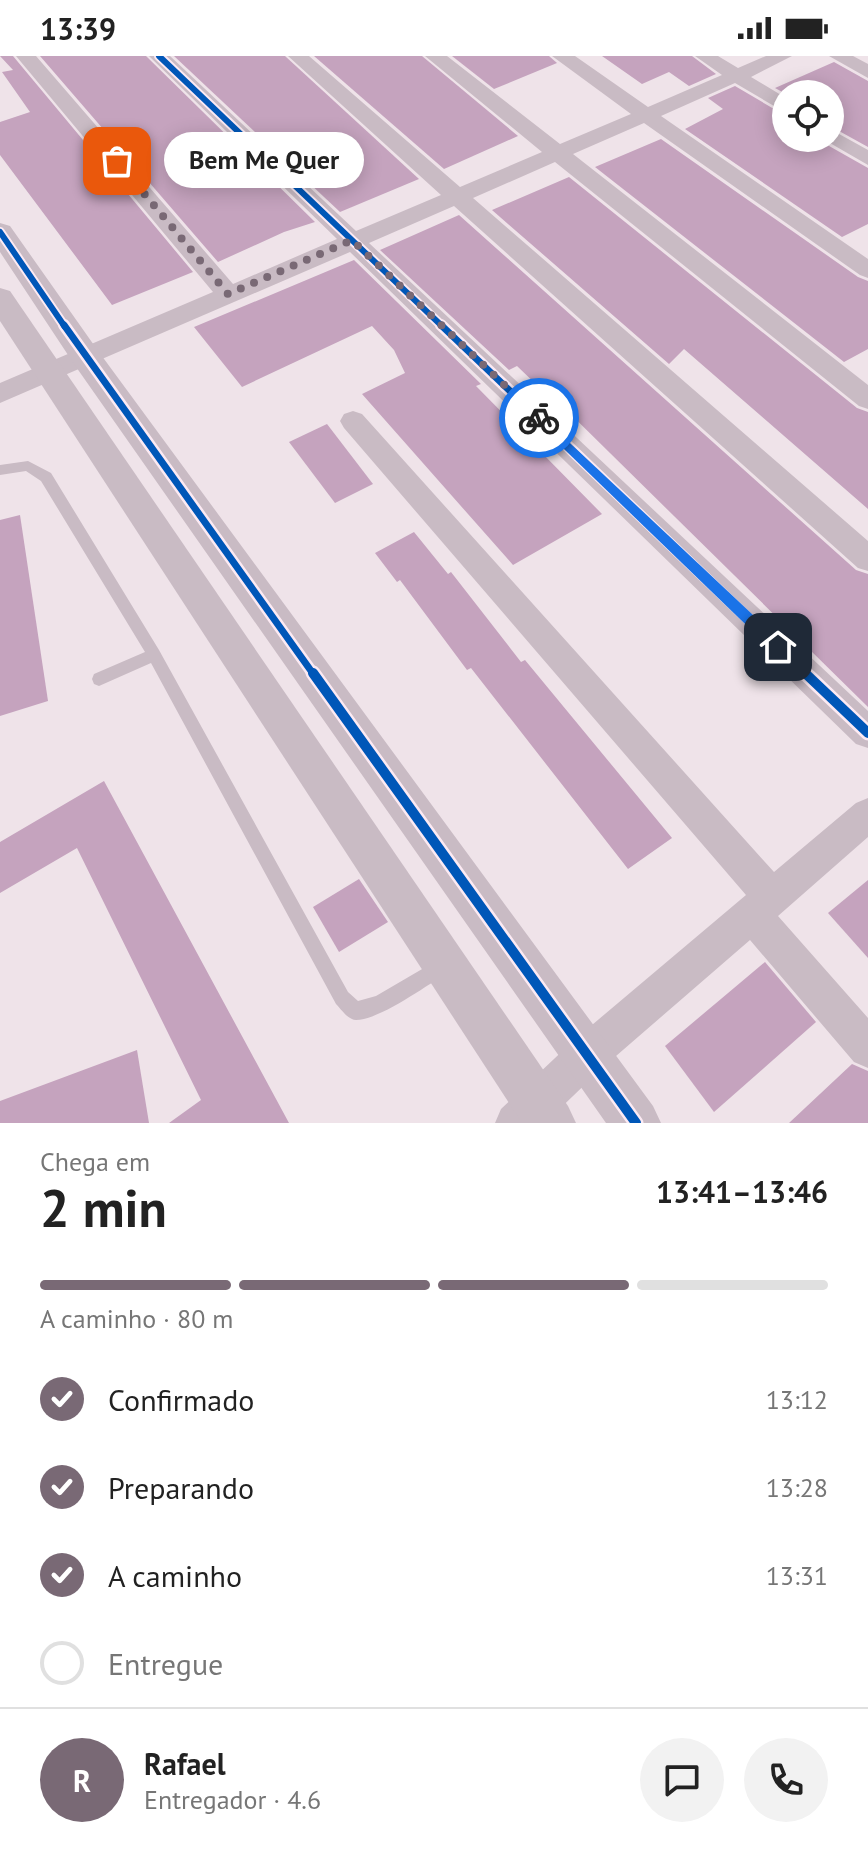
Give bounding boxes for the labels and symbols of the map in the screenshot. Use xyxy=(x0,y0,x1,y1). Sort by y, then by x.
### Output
pin xyxy=(83,127,151,195)
callout: Bem Me Quer xyxy=(165,133,365,189)
courier xyxy=(499,378,579,458)
pin xyxy=(744,613,812,681)

